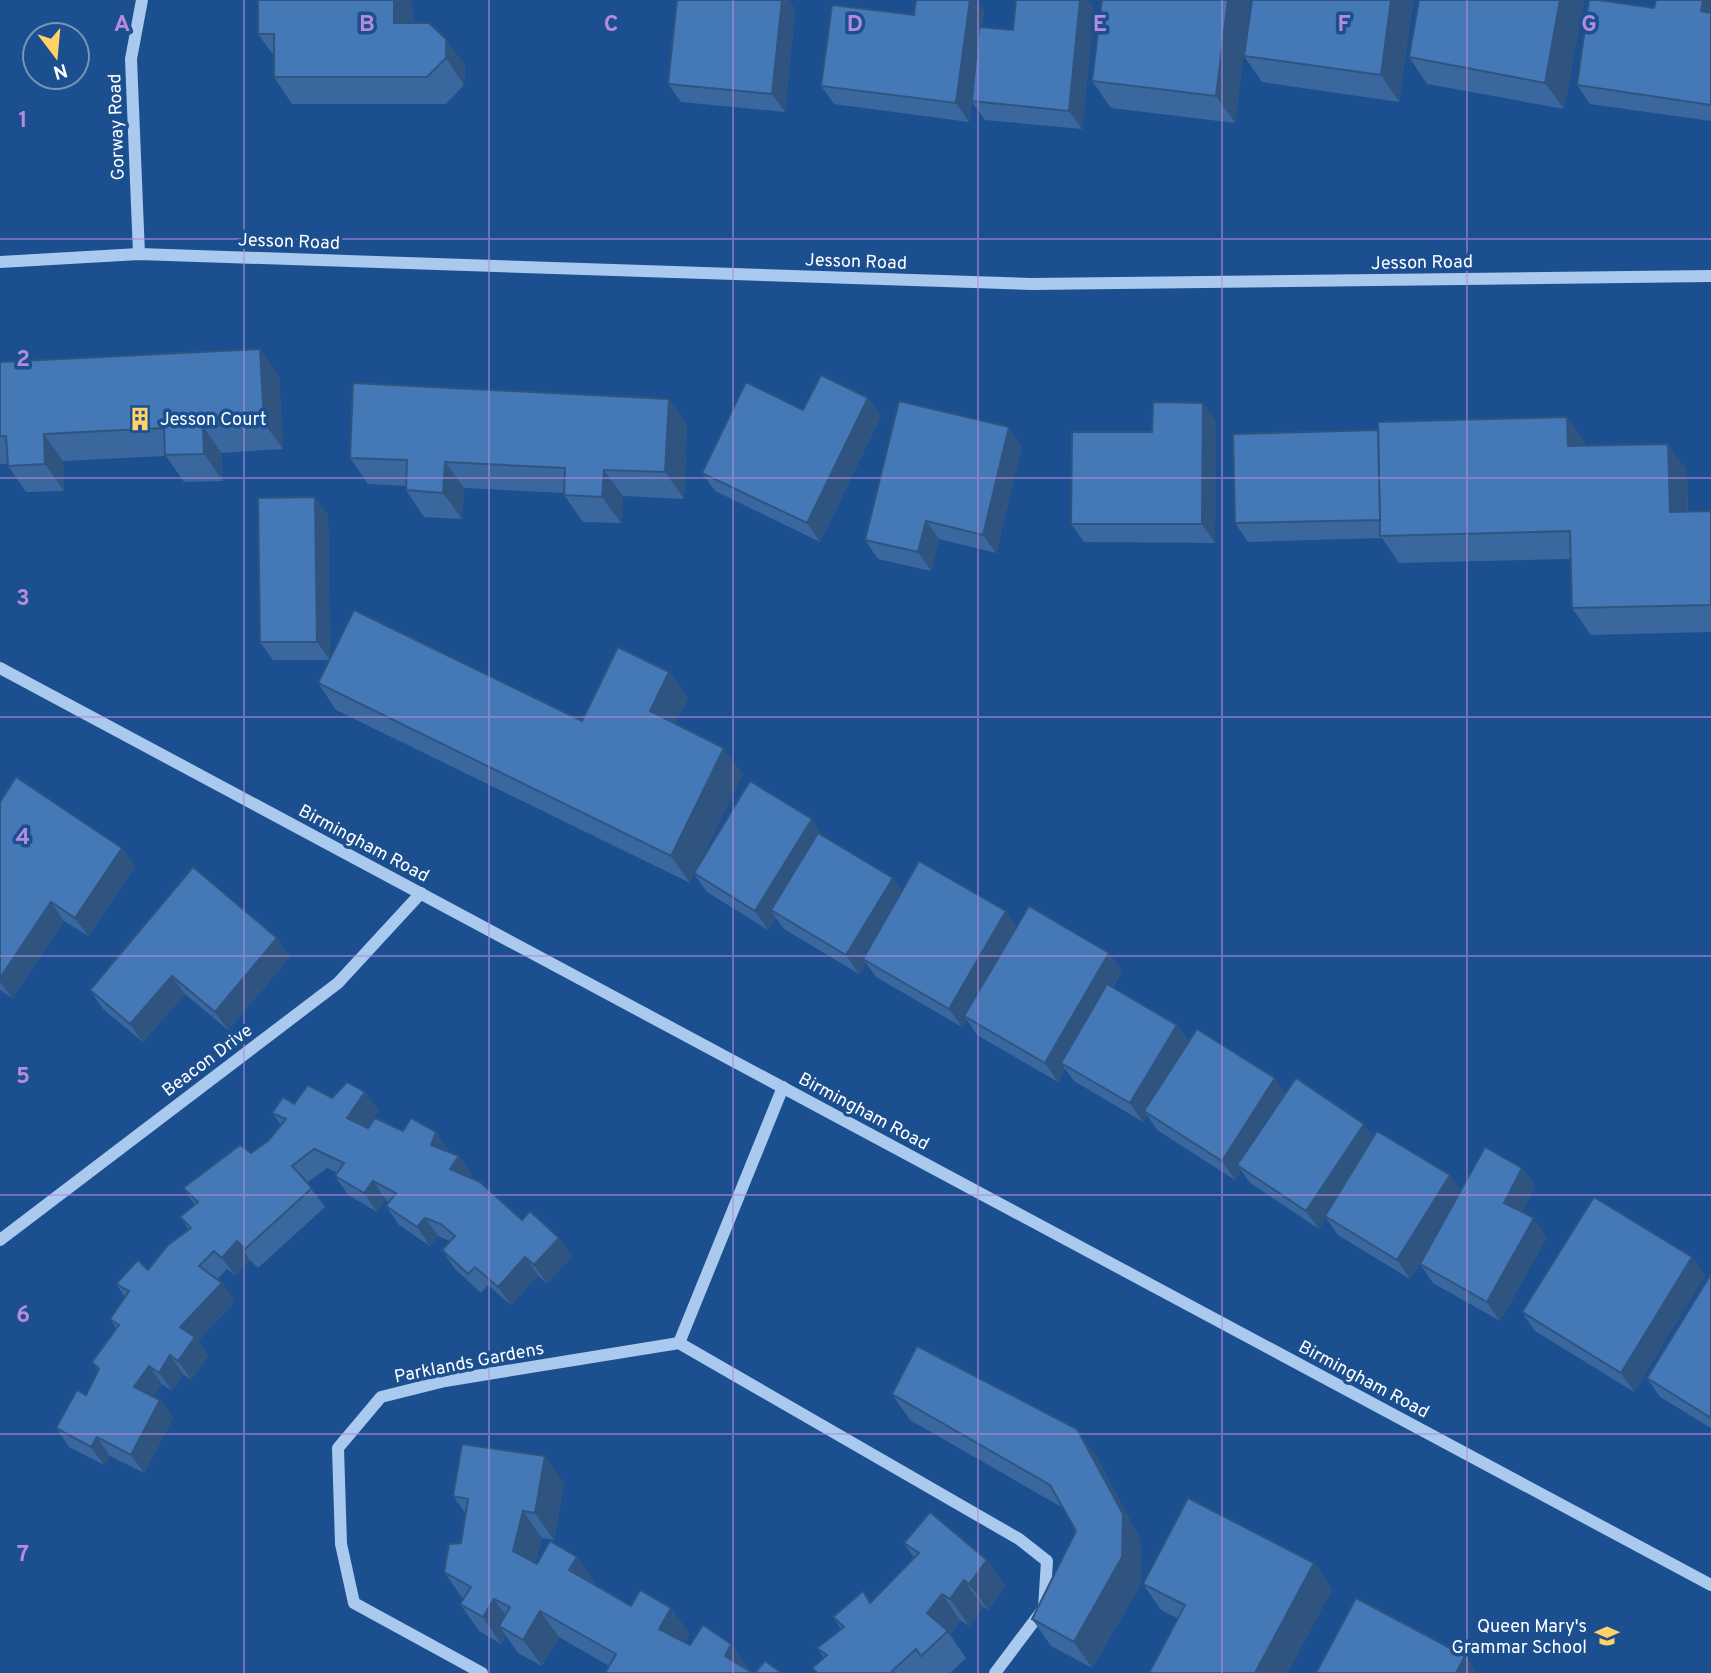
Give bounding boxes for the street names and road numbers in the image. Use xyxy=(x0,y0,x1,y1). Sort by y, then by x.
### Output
street label: Gorway Road xyxy=(104,73,131,181)
street label: Jesson Road xyxy=(238,229,340,256)
street label: Jesson Road xyxy=(805,249,907,276)
street label: Jesson Road xyxy=(1371,251,1473,276)
street label: Birmingham Road xyxy=(294,800,433,888)
street label: Beacon Drive xyxy=(158,1020,258,1103)
street label: Birmingham Road xyxy=(794,1068,933,1156)
street label: Birmingham Road xyxy=(1294,1336,1433,1424)
street label: Parklands Gardens xyxy=(393,1338,546,1389)

